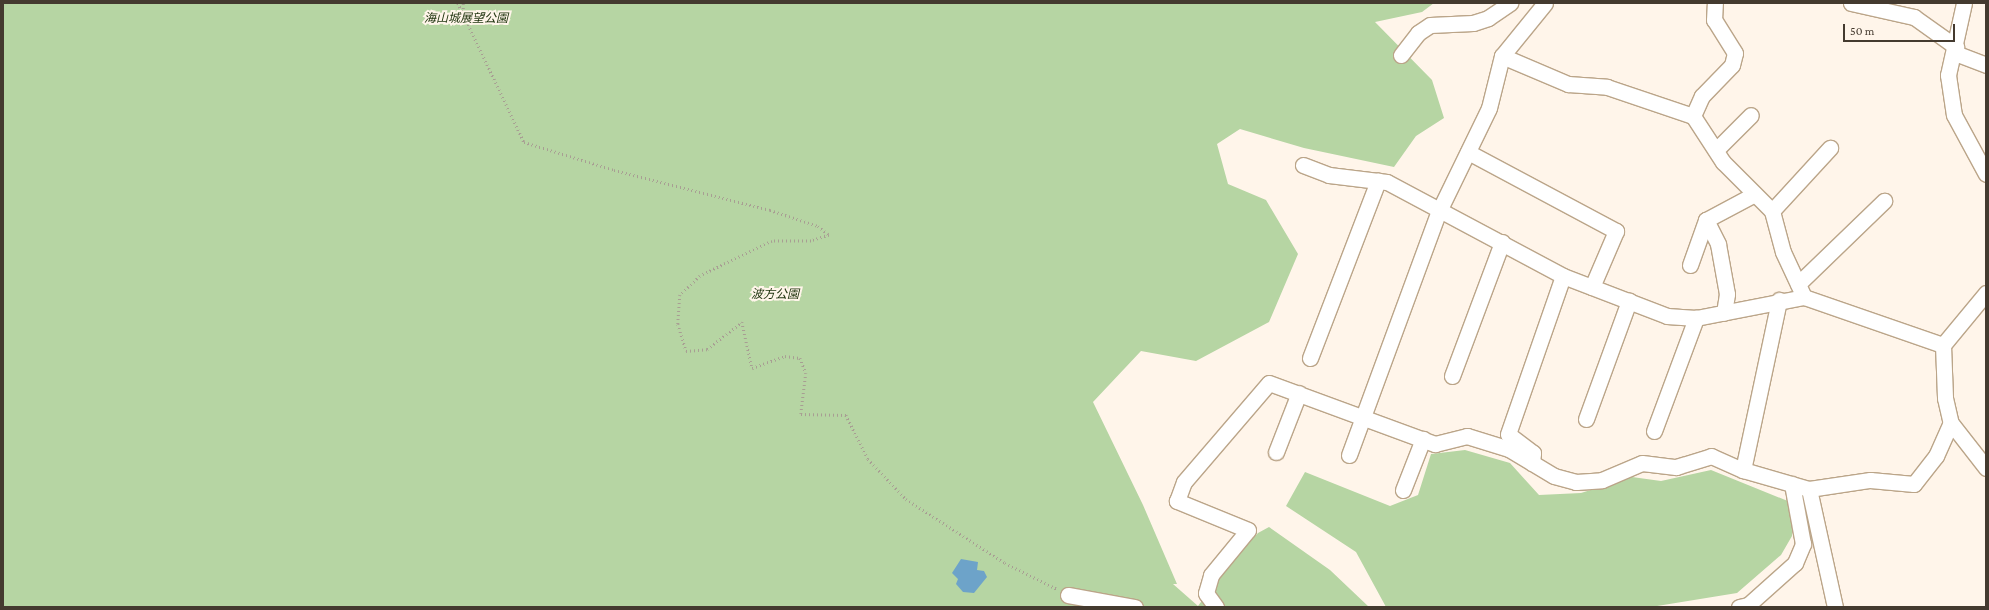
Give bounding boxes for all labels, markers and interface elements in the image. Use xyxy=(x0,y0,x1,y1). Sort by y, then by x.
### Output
park label: 海山城展望公園 xyxy=(424,12,508,26)
scale bar xyxy=(1845,16,1957,42)
text: 50 m xyxy=(1850,24,1874,38)
park label: 波方公園 xyxy=(751,288,799,302)

